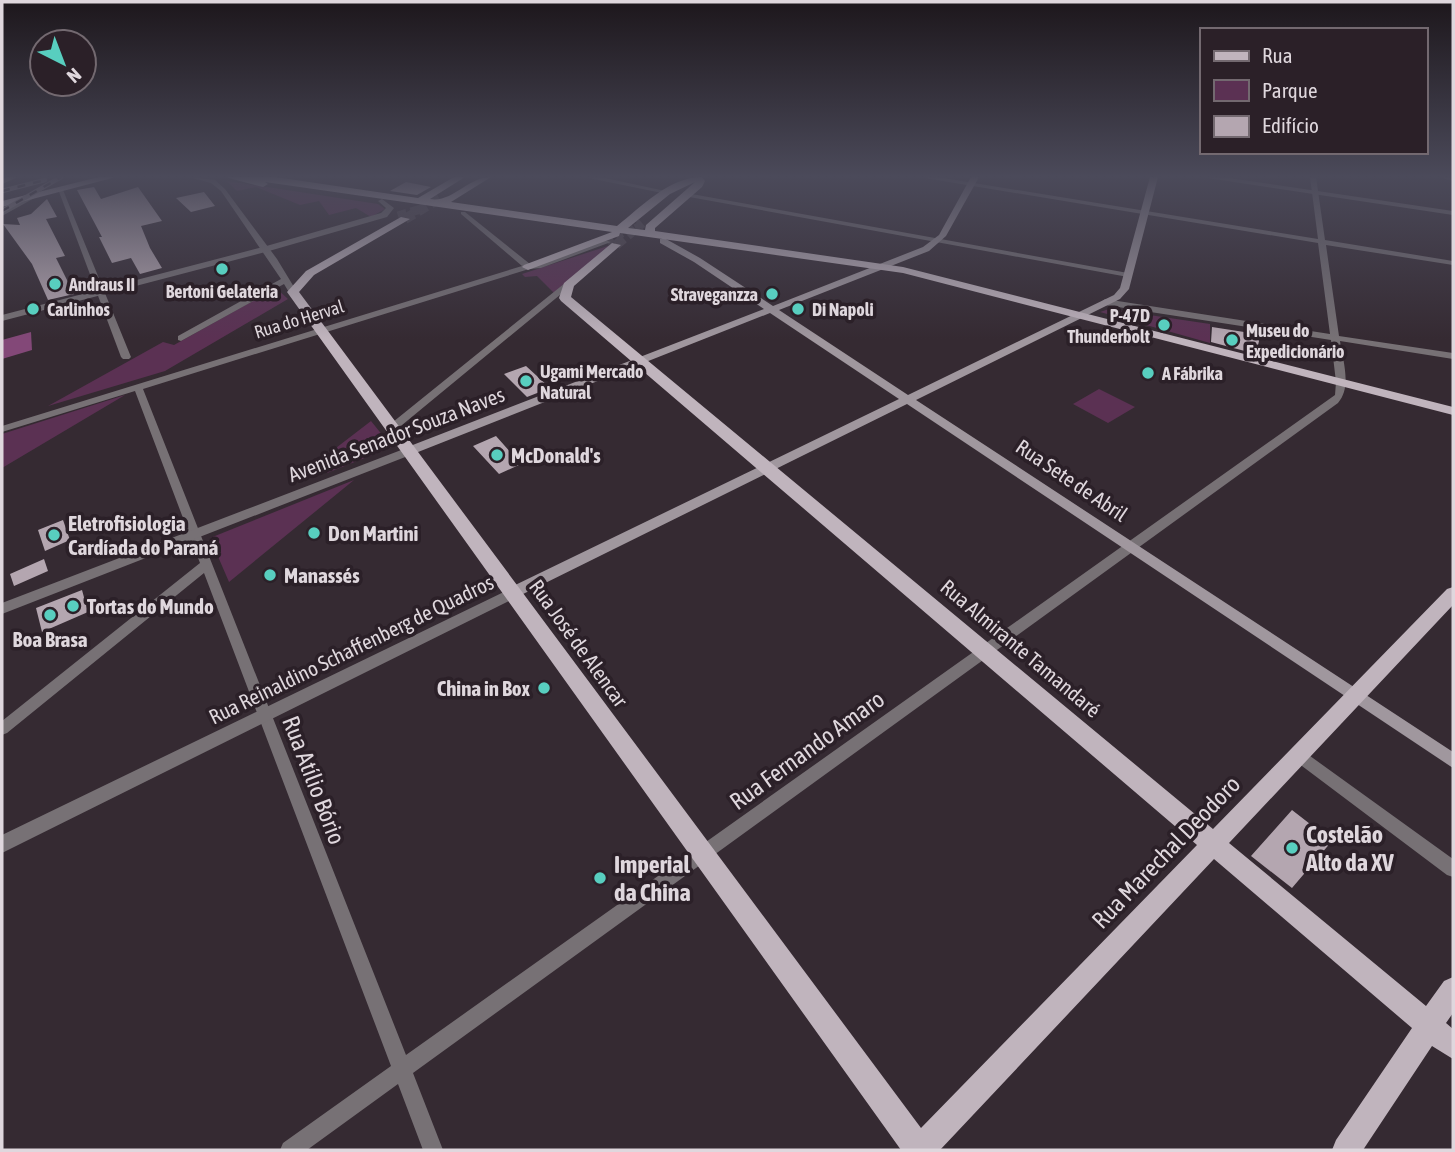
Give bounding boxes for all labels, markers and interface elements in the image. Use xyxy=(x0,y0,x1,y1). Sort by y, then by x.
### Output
north arrow xyxy=(28,28,98,98)
legend xyxy=(1200,28,1427,154)
text: Rua xyxy=(1262,43,1292,67)
text: N xyxy=(63,64,86,88)
text: Parque xyxy=(1262,78,1317,102)
text: Edifício xyxy=(1262,113,1319,137)
marker: Bertoni Gelateria xyxy=(214,261,230,277)
place label: Andraus II xyxy=(68,274,135,295)
marker: Andraus II xyxy=(47,276,63,292)
place label: Bertoni Gelateria xyxy=(166,281,278,302)
place label: Straveganzza xyxy=(671,284,758,305)
marker: Straveganzza xyxy=(764,286,780,302)
street label: Rua do Herval xyxy=(252,295,346,343)
place label: Carlinhos xyxy=(47,299,111,320)
place label: Di Napoli xyxy=(812,299,874,320)
marker: Carlinhos xyxy=(25,301,41,317)
marker: Di Napoli xyxy=(790,301,806,317)
place label: P-47D Thunderbolt xyxy=(1067,305,1151,347)
marker: P-47D Thunderbolt xyxy=(1156,317,1172,333)
place label: Museu do Expedicionário xyxy=(1246,320,1345,362)
marker: Museu do Expedicionário xyxy=(1224,332,1240,348)
place label: Ugami Mercado Natural xyxy=(540,361,644,403)
place label: A Fábrika xyxy=(1161,363,1223,384)
marker: A Fábrika xyxy=(1140,365,1156,381)
marker: Ugami Mercado Natural xyxy=(518,373,534,389)
street label: Avenida Senador Souza Naves xyxy=(284,382,508,486)
street label: Rua Sete de Abril xyxy=(1012,434,1133,526)
place label: McDonald's xyxy=(511,443,601,467)
marker: McDonald's xyxy=(489,447,505,463)
place label: Eletrofisiologia Cardíada do Paraná xyxy=(68,511,219,559)
place label: Don Martini xyxy=(328,521,418,545)
marker: Don Martini xyxy=(306,525,322,541)
marker: Eletrofisiologia Cardíada do Paraná xyxy=(46,527,62,543)
place label: Manassés xyxy=(284,563,360,587)
marker: Manassés xyxy=(262,567,278,583)
street label: Rua Reinaldino Schaffenberg de Quadros xyxy=(205,569,497,729)
street label: Rua Almirante Tamandaré xyxy=(936,574,1106,722)
street label: Rua José de Alencar xyxy=(525,575,634,712)
place label: Tortas do Mundo xyxy=(87,594,214,618)
marker: Tortas do Mundo xyxy=(65,598,81,614)
marker: Boa Brasa xyxy=(42,607,58,623)
place label: Boa Brasa xyxy=(12,627,88,651)
place label: China in Box xyxy=(437,676,531,700)
marker: China in Box xyxy=(536,680,552,696)
street label: Rua Fernando Amaro xyxy=(725,685,889,815)
street label: Rua Atílio Bório xyxy=(277,712,351,848)
street label: Rua Marechal Deodoro xyxy=(1086,770,1246,934)
place label: Costelão Alto da XV xyxy=(1305,821,1394,876)
marker: Costelão Alto da XV xyxy=(1284,840,1300,856)
place label: Imperial da China xyxy=(614,851,691,906)
marker: Imperial da China xyxy=(592,870,608,886)

